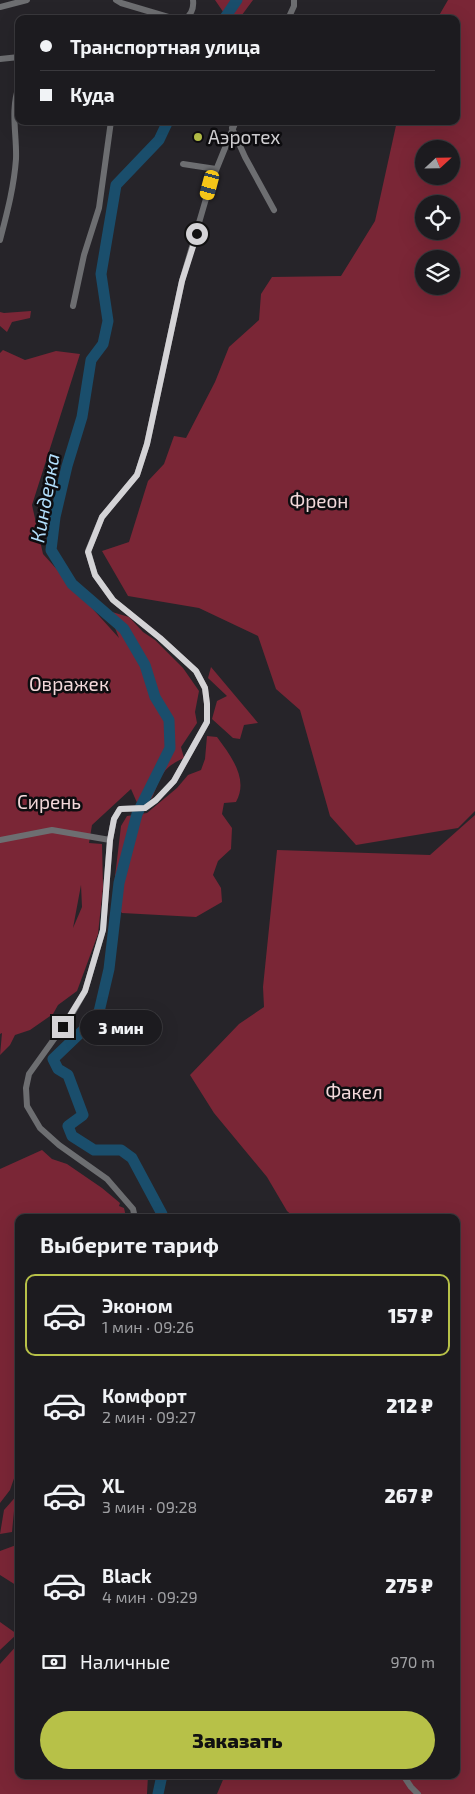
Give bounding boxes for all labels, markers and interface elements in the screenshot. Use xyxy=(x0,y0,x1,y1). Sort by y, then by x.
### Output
text: Транспортная улица xyxy=(70,35,260,58)
text: Куда xyxy=(70,83,115,106)
place label: Аэротех xyxy=(208,125,280,148)
marker: Аэротех xyxy=(192,131,204,143)
north arrow xyxy=(415,140,460,185)
map controls xyxy=(415,140,460,295)
car xyxy=(198,169,221,201)
button: locate xyxy=(415,195,460,240)
route start xyxy=(186,223,208,245)
button: layers xyxy=(415,250,460,295)
water label: Киндерка xyxy=(24,451,64,544)
park label: Фреон xyxy=(290,489,348,512)
park label: Овражек xyxy=(29,672,109,695)
park label: Сирень xyxy=(17,790,81,813)
callout: 3 мин xyxy=(80,1010,163,1044)
route end xyxy=(52,1016,74,1038)
text: 3 мин xyxy=(98,1018,144,1037)
park label: Факел xyxy=(325,1080,383,1103)
text: Выберите тариф xyxy=(40,1231,219,1257)
icon: car xyxy=(42,1293,87,1338)
text: Эконом xyxy=(102,1294,173,1317)
text: 157 ₽ xyxy=(388,1304,433,1327)
text: 1 мин · 09:26 xyxy=(102,1317,194,1336)
icon: car xyxy=(42,1383,87,1428)
text: Комфорт xyxy=(102,1384,187,1407)
text: 212 ₽ xyxy=(386,1394,433,1417)
text: 2 мин · 09:27 xyxy=(102,1407,196,1426)
icon: car xyxy=(42,1473,87,1518)
text: XL xyxy=(102,1474,124,1497)
text: 267 ₽ xyxy=(385,1484,433,1507)
text: 3 мин · 09:28 xyxy=(102,1497,197,1516)
icon: car xyxy=(42,1563,87,1608)
text: Black xyxy=(102,1564,152,1587)
text: 275 ₽ xyxy=(385,1574,433,1597)
text: 4 мин · 09:29 xyxy=(102,1587,198,1606)
icon: cash xyxy=(40,1648,68,1676)
text: Наличные xyxy=(80,1650,170,1673)
text: 970 m xyxy=(390,1652,435,1671)
button: Заказать xyxy=(40,1711,435,1769)

